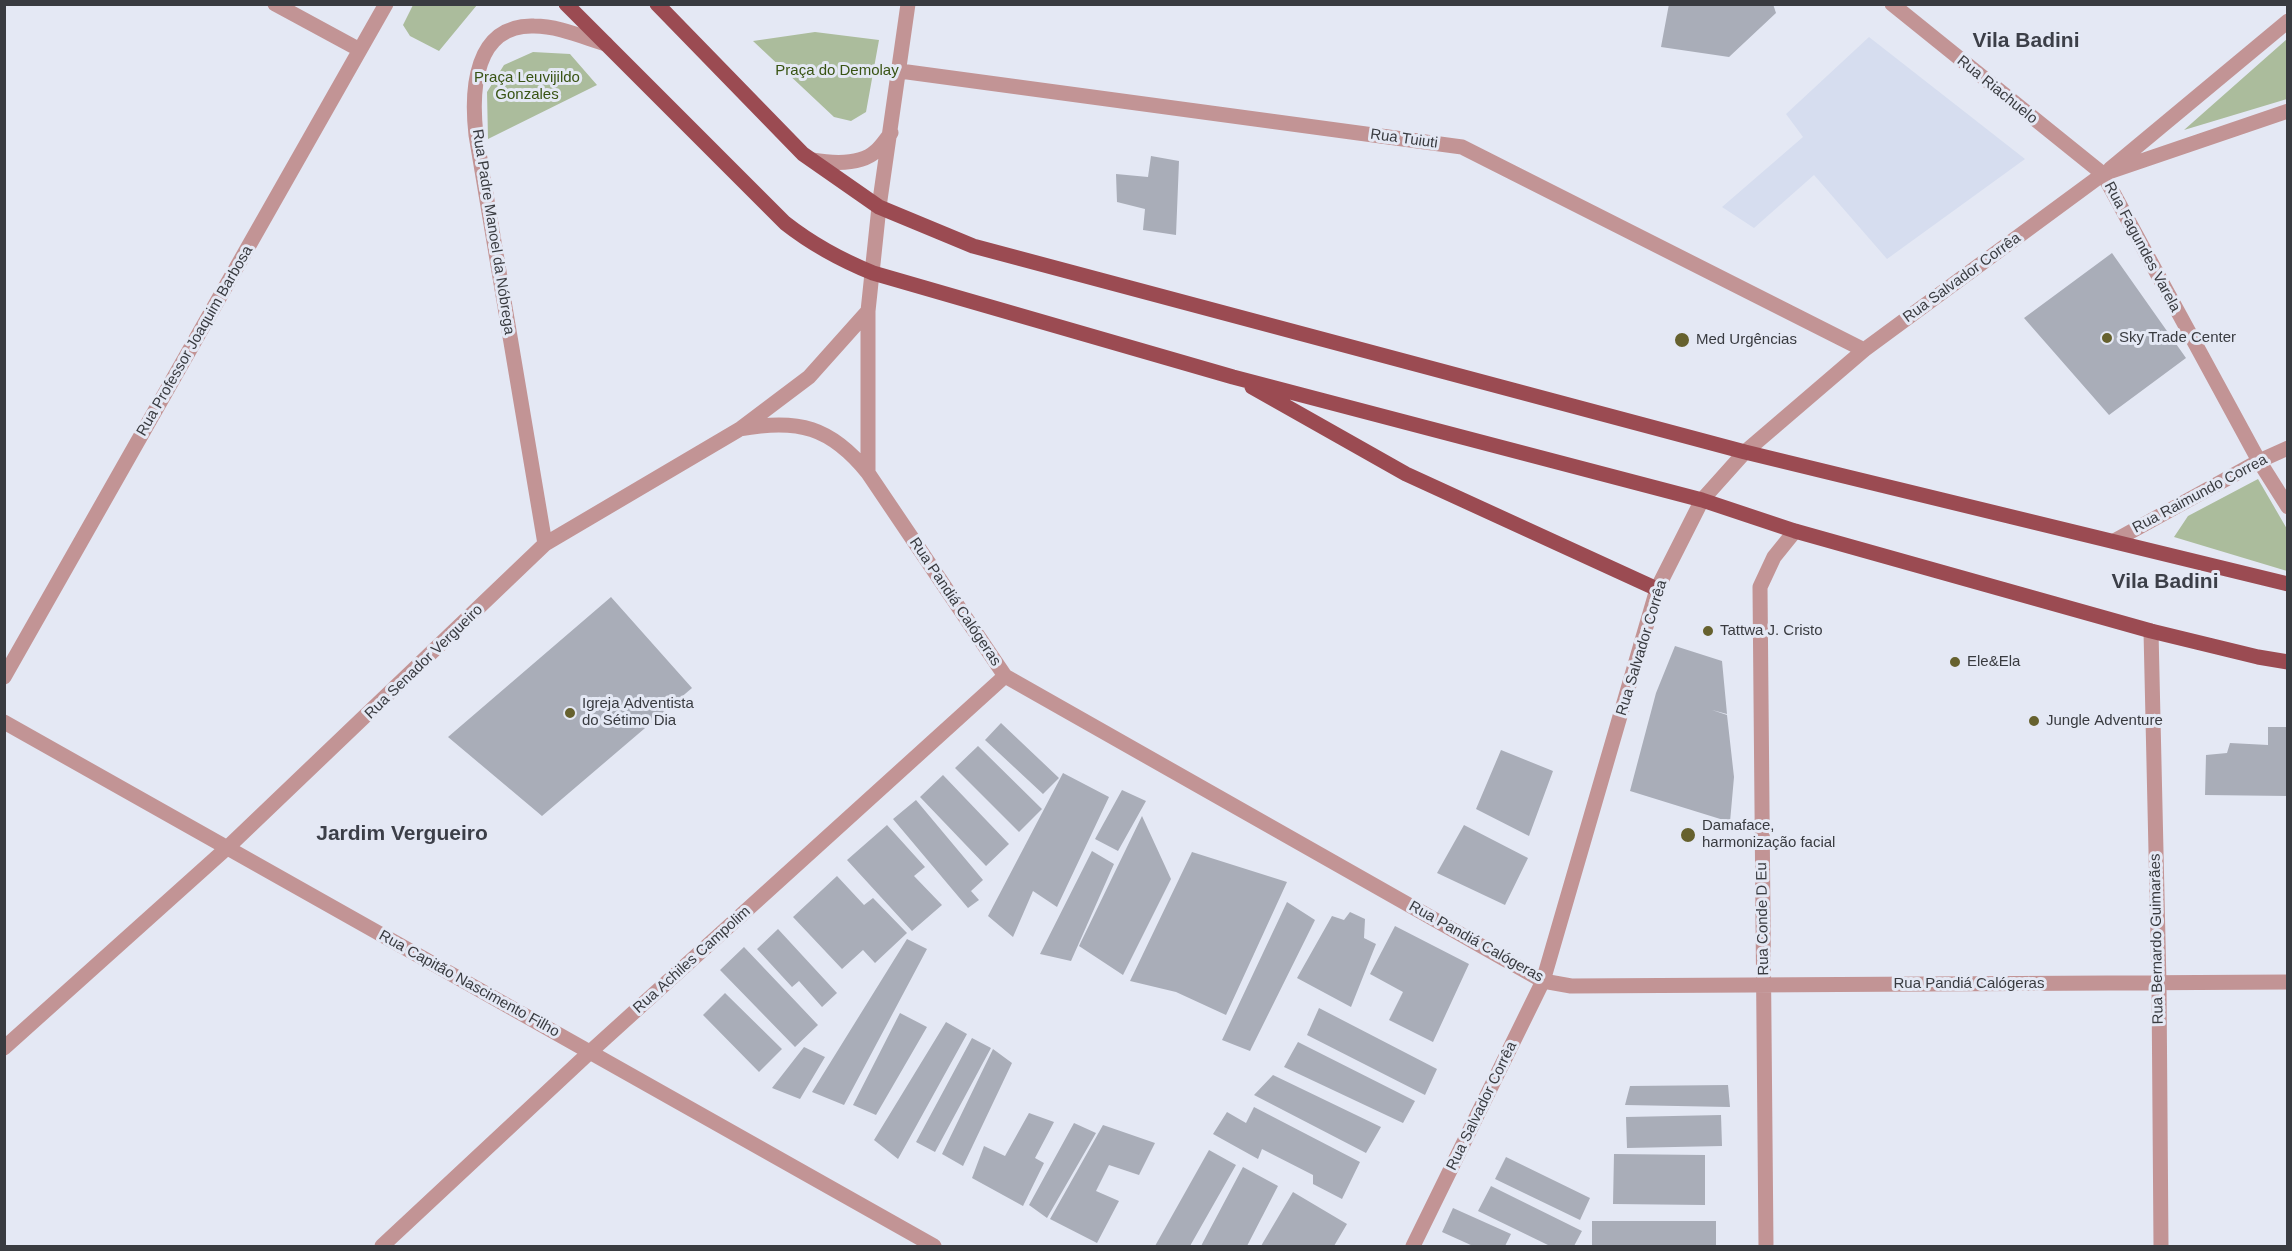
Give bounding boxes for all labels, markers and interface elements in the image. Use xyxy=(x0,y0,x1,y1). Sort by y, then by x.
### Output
district label: Vila Badini xyxy=(1973,28,2079,54)
street label: Rua Riachuelo xyxy=(1953,52,2041,128)
park label: Praça do Demolay xyxy=(775,62,899,80)
park label: Praça Leuvijildo Gonzales xyxy=(474,69,580,104)
street label: Rua Tuiuti xyxy=(1369,125,1439,153)
street label: Rua Padre Manoel da Nóbrega xyxy=(468,128,518,336)
street label: Rua Fagundes Varela xyxy=(2100,179,2184,315)
street label: Rua Salvador Corrêa xyxy=(1900,229,2024,327)
street label: Rua Professor Joaquim Barbosa xyxy=(133,243,257,439)
place label: Sky Trade Center xyxy=(2119,329,2236,347)
marker: Med Urgências xyxy=(1673,331,1691,349)
place label: Med Urgências xyxy=(1696,331,1797,349)
marker: Sky Trade Center xyxy=(2100,331,2114,345)
street label: Rua Raimundo Correa xyxy=(2130,451,2270,537)
street label: Rua Pandiá Calógeras xyxy=(905,534,1005,670)
district label: Vila Badini xyxy=(2112,569,2218,595)
street label: Rua Salvador Corrêa xyxy=(1613,578,1671,718)
street label: Rua Senador Vergueiro xyxy=(361,601,487,723)
place label: Tattwa J. Cristo xyxy=(1720,622,1823,640)
marker: Tattwa J. Cristo xyxy=(1701,624,1715,638)
place label: Ele&Ela xyxy=(1967,653,2020,671)
marker: Ele&Ela xyxy=(1948,655,1962,669)
place label: Igreja Adventista do Sétimo Dia xyxy=(582,695,694,730)
marker: Igreja Adventista do Sétimo Dia xyxy=(563,706,577,720)
place label: Jungle Adventure xyxy=(2046,712,2163,730)
marker: Jungle Adventure xyxy=(2027,714,2041,728)
place label: Damaface, harmonização facial xyxy=(1702,817,1835,852)
district label: Jardim Vergueiro xyxy=(316,821,488,847)
marker: Damaface, harmonização facial xyxy=(1679,826,1697,844)
street label: Rua Bernardo Guimarães xyxy=(2147,853,2167,1025)
street label: Rua Conde D Eu xyxy=(1753,862,1773,976)
street label: Rua Pandiá Calógeras xyxy=(1406,898,1546,986)
street label: Rua Achiles Campolim xyxy=(630,903,754,1017)
street label: Rua Capitão Nascimento Filho xyxy=(376,927,562,1041)
street label: Rua Pandiá Calógeras xyxy=(1894,975,2044,993)
street label: Rua Salvador Corrêa xyxy=(1443,1039,1521,1173)

